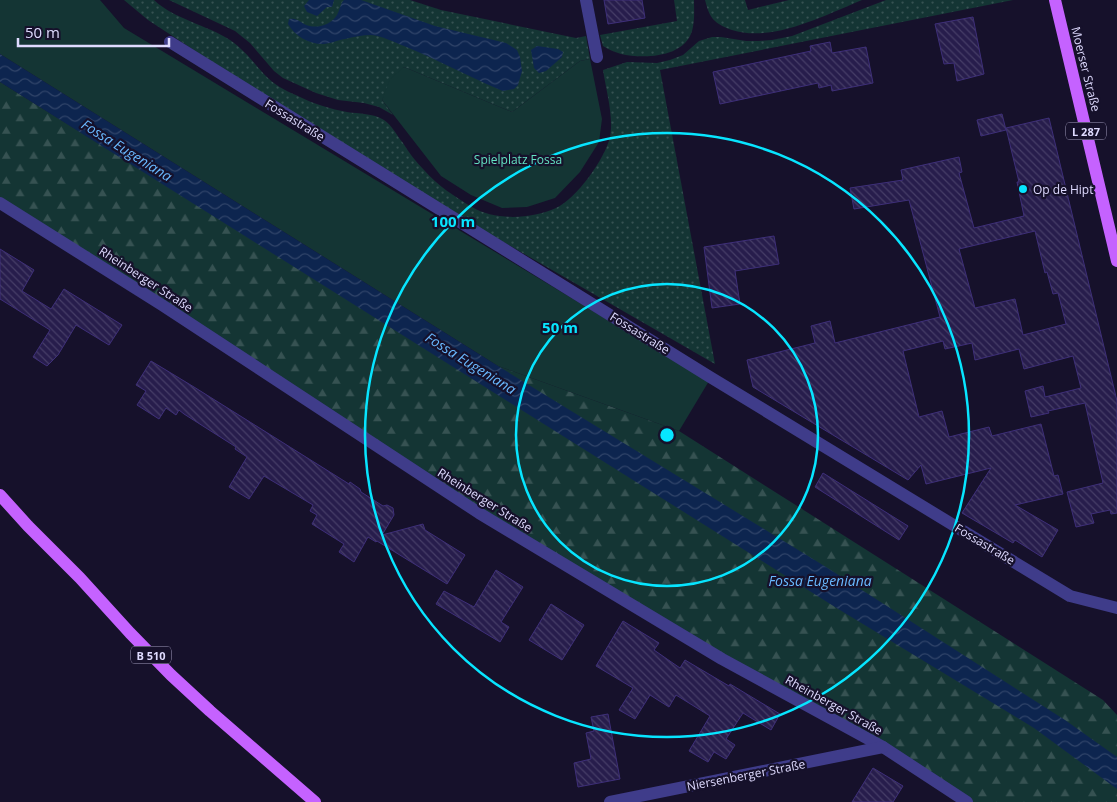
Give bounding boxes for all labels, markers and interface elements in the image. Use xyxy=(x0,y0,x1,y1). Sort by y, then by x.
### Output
scale bar xyxy=(18,15,169,47)
text: 50 m xyxy=(25,22,60,42)
street label: Moerser Straße xyxy=(1067,25,1105,113)
street label: Fossastraße xyxy=(262,95,328,145)
water label: Fossa Eugeniana xyxy=(78,115,176,185)
road number: L 287 xyxy=(1066,122,1106,140)
park label: Spielplatz Fossa xyxy=(474,151,562,168)
place label: Op de Hipt xyxy=(1033,181,1094,198)
marker: Op de Hipt xyxy=(1017,183,1029,195)
text: 100 m xyxy=(431,211,475,231)
street label: Rheinberger Straße xyxy=(96,242,196,316)
street label: Fossastraße xyxy=(607,308,673,358)
text: 50 m xyxy=(542,317,578,337)
water label: Fossa Eugeniana xyxy=(422,328,520,398)
centre of rings xyxy=(658,426,676,444)
street label: Rheinberger Straße xyxy=(434,464,536,536)
street label: Fossastraße xyxy=(952,519,1018,569)
water label: Fossa Eugeniana xyxy=(768,571,872,590)
road number: B 510 xyxy=(131,646,171,664)
street label: Rheinberger Straße xyxy=(782,671,886,739)
street label: Niersenberger Straße xyxy=(685,755,807,795)

